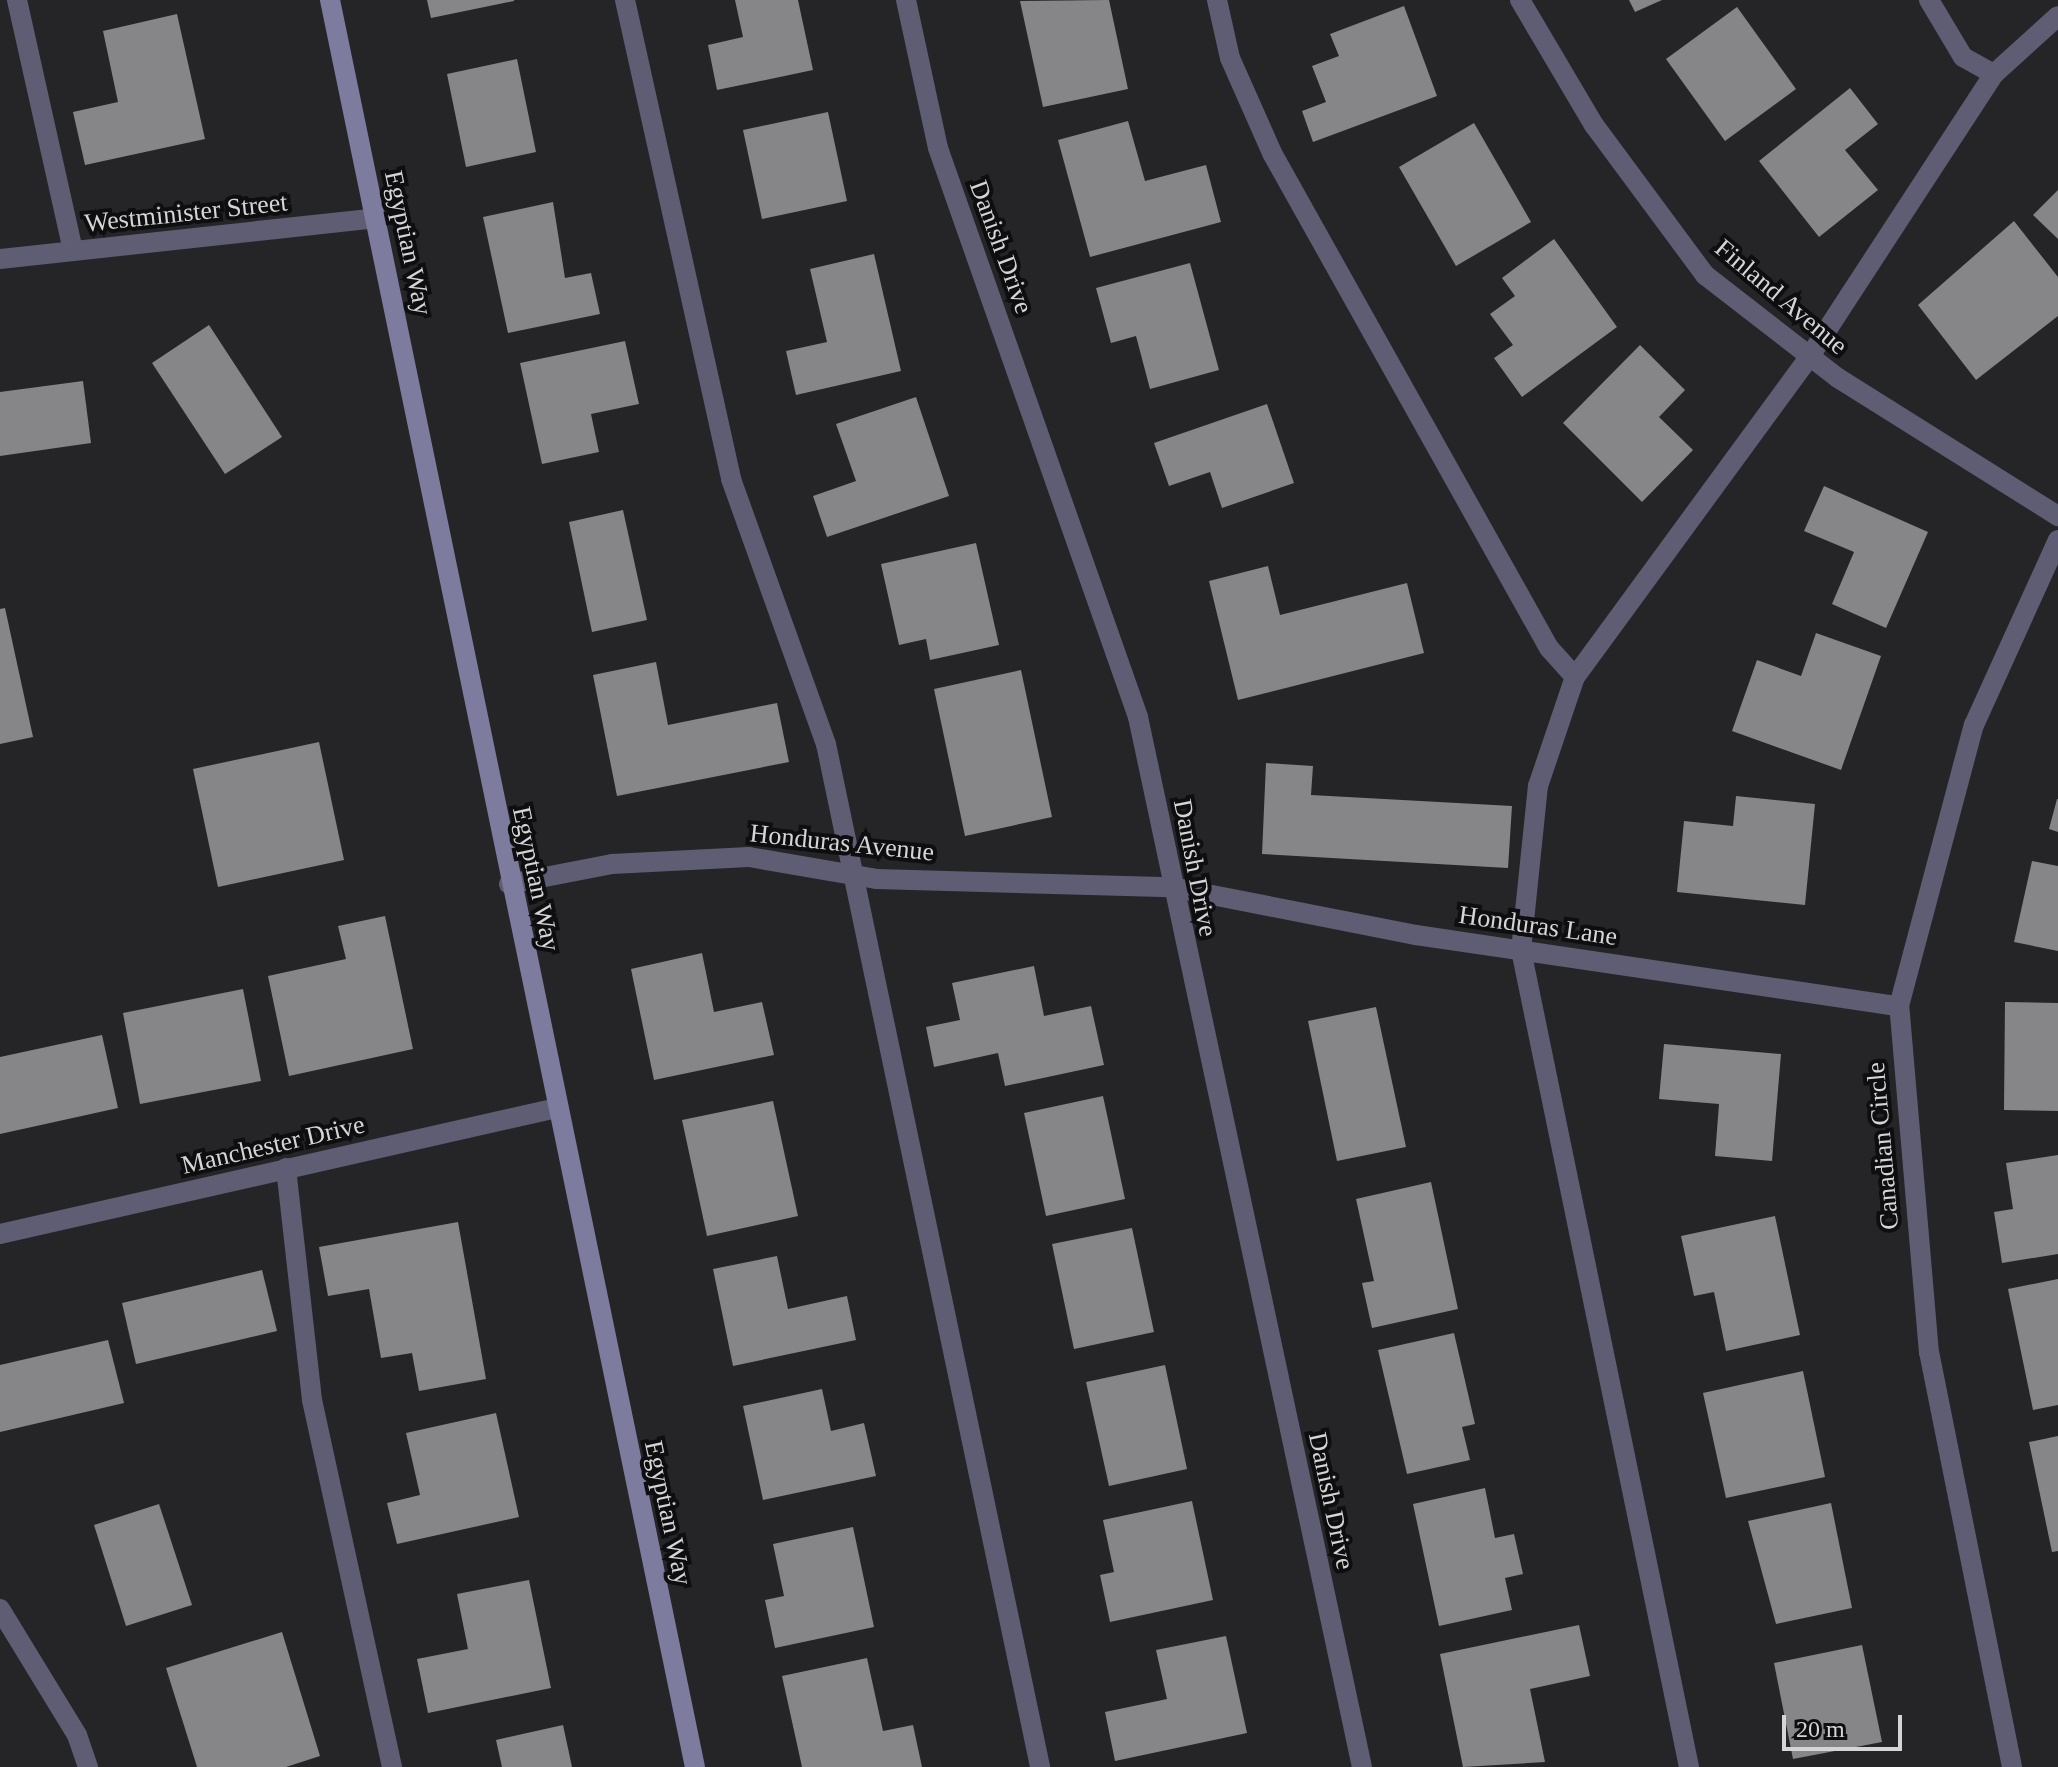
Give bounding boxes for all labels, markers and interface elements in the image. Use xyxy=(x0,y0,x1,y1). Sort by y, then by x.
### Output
street label: Egyptian Way xyxy=(377,168,439,318)
street label: Danish Drive xyxy=(963,176,1039,318)
street label: Westminister Street xyxy=(83,187,289,239)
street label: Finland Avenue xyxy=(1708,232,1854,362)
street label: Danish Drive xyxy=(1166,797,1224,939)
street label: Egyptian Way xyxy=(505,804,567,954)
street label: Honduras Avenue xyxy=(748,818,936,868)
street label: Honduras Lane xyxy=(1457,899,1619,953)
street label: Canadian Circle xyxy=(1860,1061,1906,1231)
street label: Manchester Drive xyxy=(178,1109,368,1181)
street label: Danish Drive xyxy=(1301,1430,1361,1572)
street label: Egyptian Way xyxy=(637,1438,699,1588)
scale bar xyxy=(1786,1699,1906,1749)
text: 20 m xyxy=(1796,1716,1845,1742)

